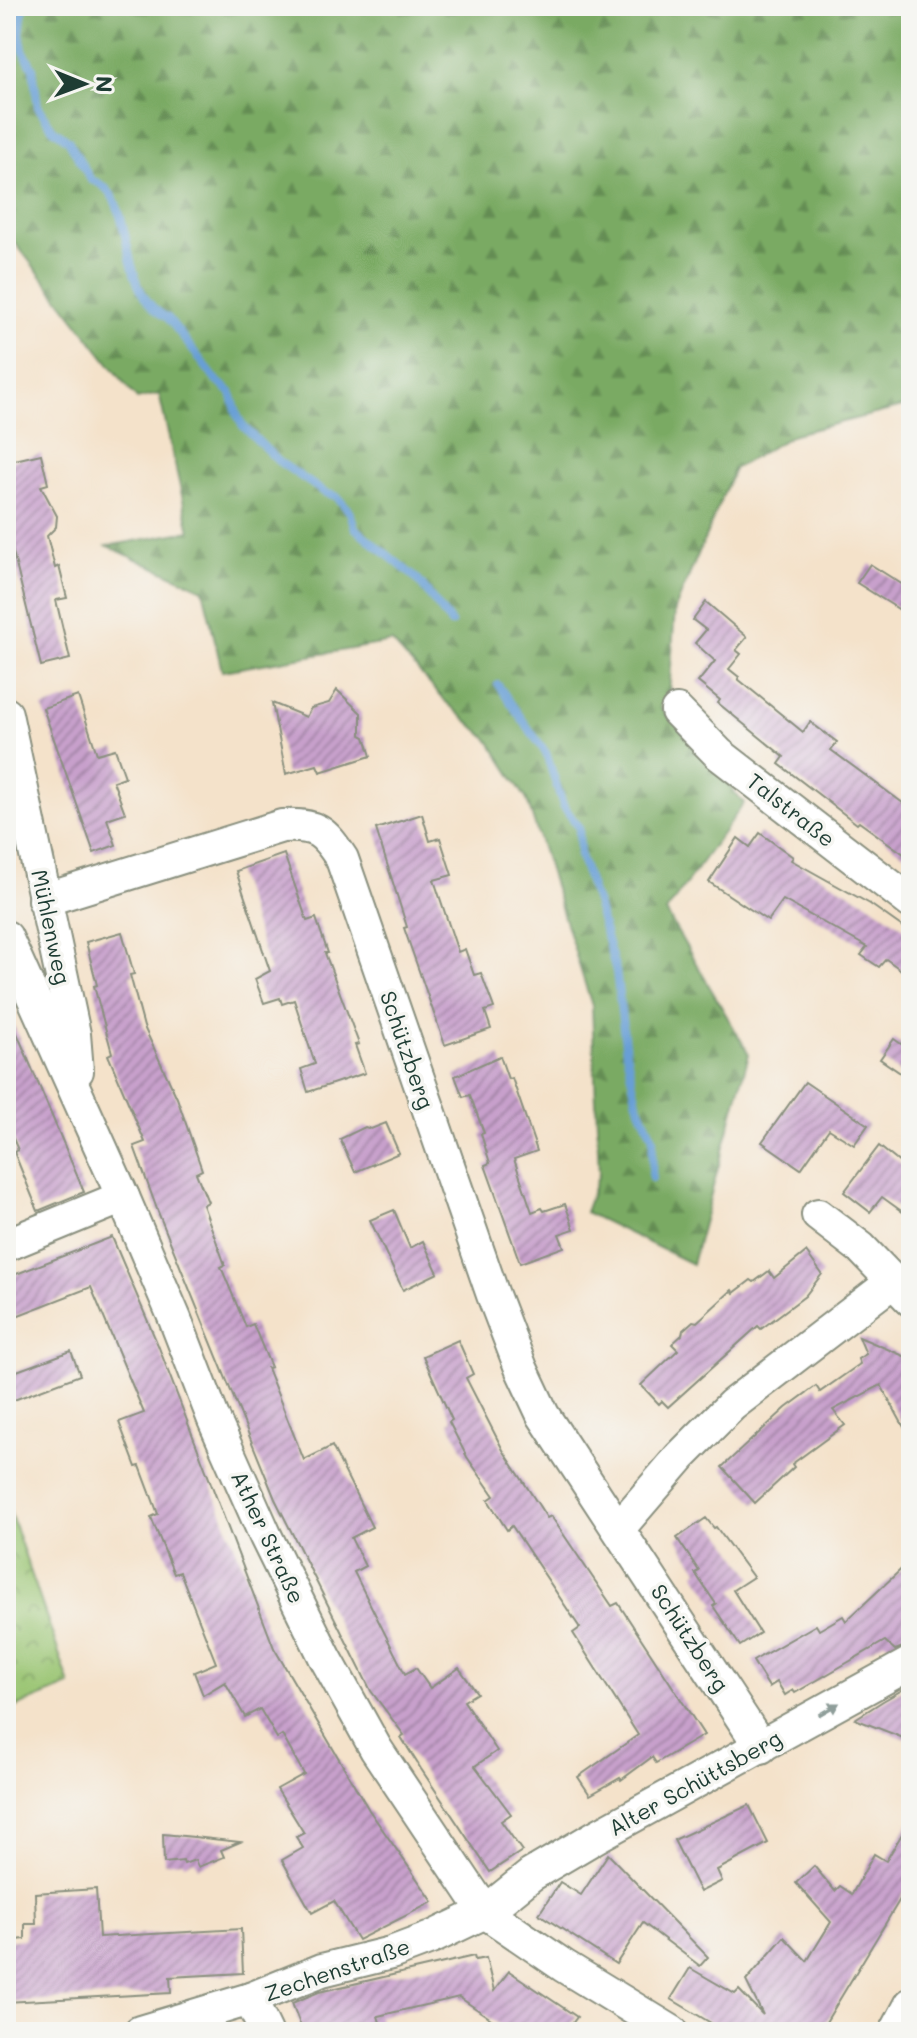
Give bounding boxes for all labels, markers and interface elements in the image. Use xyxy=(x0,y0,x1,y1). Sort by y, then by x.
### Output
north arrow xyxy=(44,44,124,124)
text: N xyxy=(90,76,119,93)
street label: Talstraße xyxy=(741,766,841,853)
street label: Mühlenweg xyxy=(25,867,78,987)
street label: Schützberg xyxy=(374,987,441,1113)
street label: Ather Straße xyxy=(225,1466,312,1608)
street label: Schützberg xyxy=(645,1578,736,1697)
one-way arrow xyxy=(818,1702,840,1716)
street label: Alter Schüttsberg xyxy=(603,1723,786,1842)
street label: Zechenstraße xyxy=(260,1931,414,2008)

